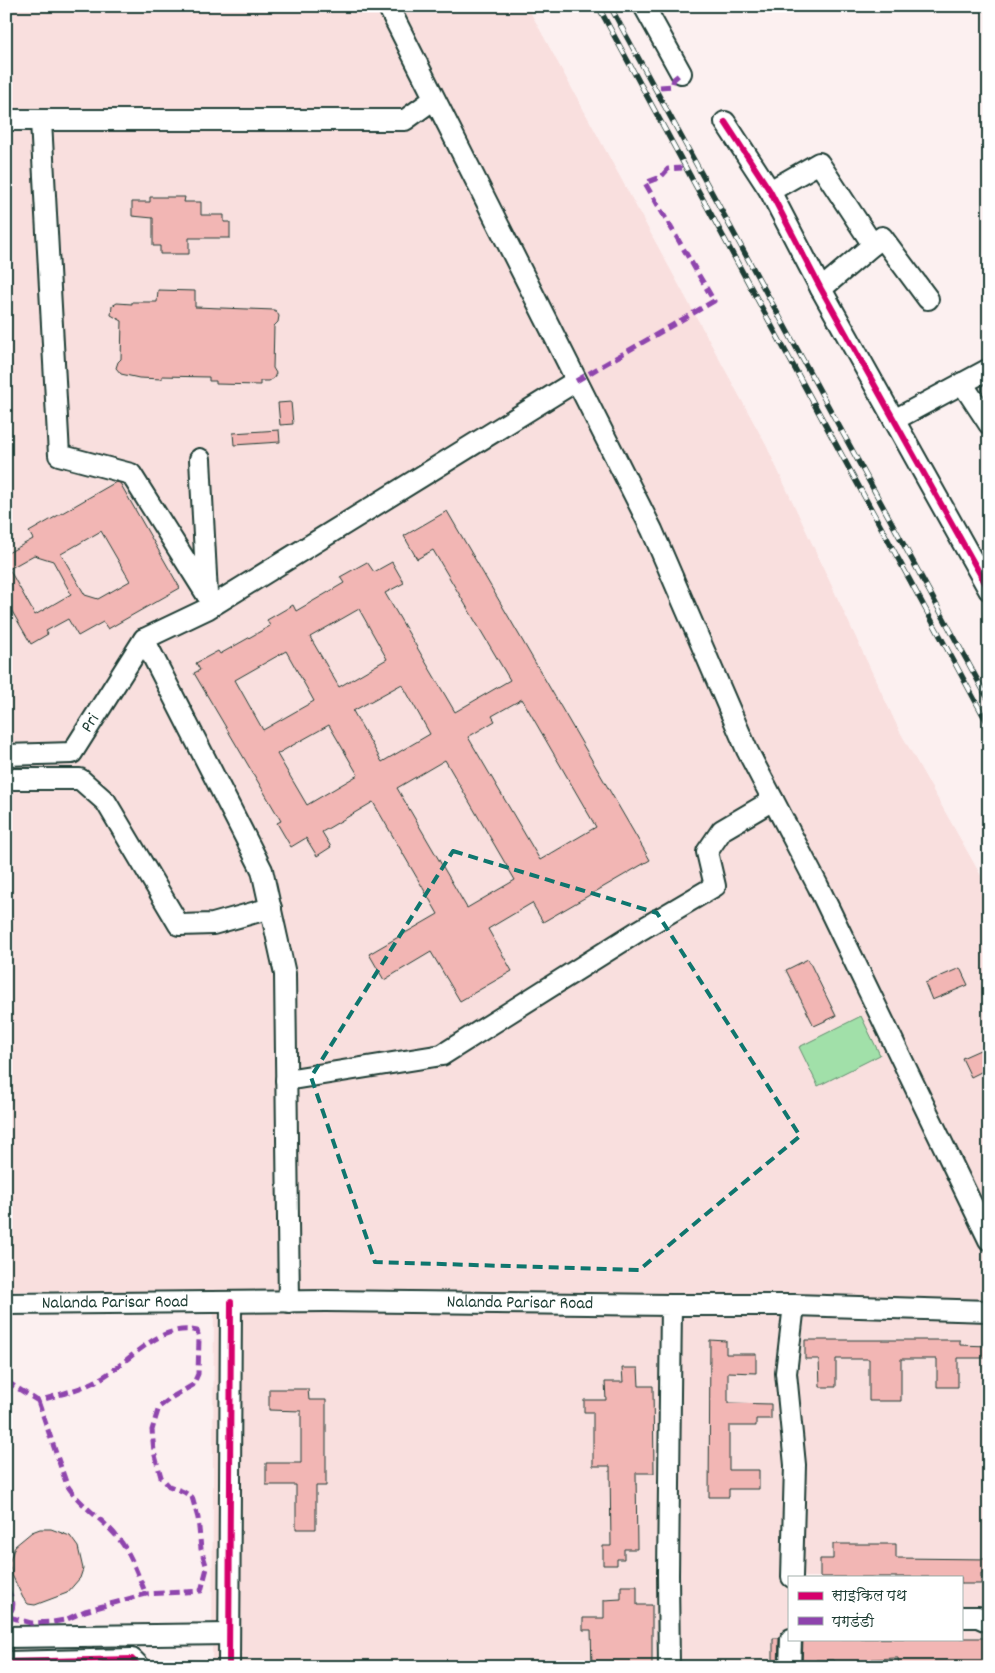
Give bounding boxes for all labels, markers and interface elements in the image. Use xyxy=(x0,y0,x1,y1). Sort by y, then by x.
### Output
street label: Pri xyxy=(75,709,106,738)
street label: Nalanda Parisar Road xyxy=(42,1290,188,1316)
street label: Nalanda Parisar Road xyxy=(447,1290,593,1317)
legend xyxy=(788,1576,962,1640)
text: साइकिल पथ xyxy=(831,1586,907,1608)
text: पगडंडी xyxy=(831,1612,874,1634)

